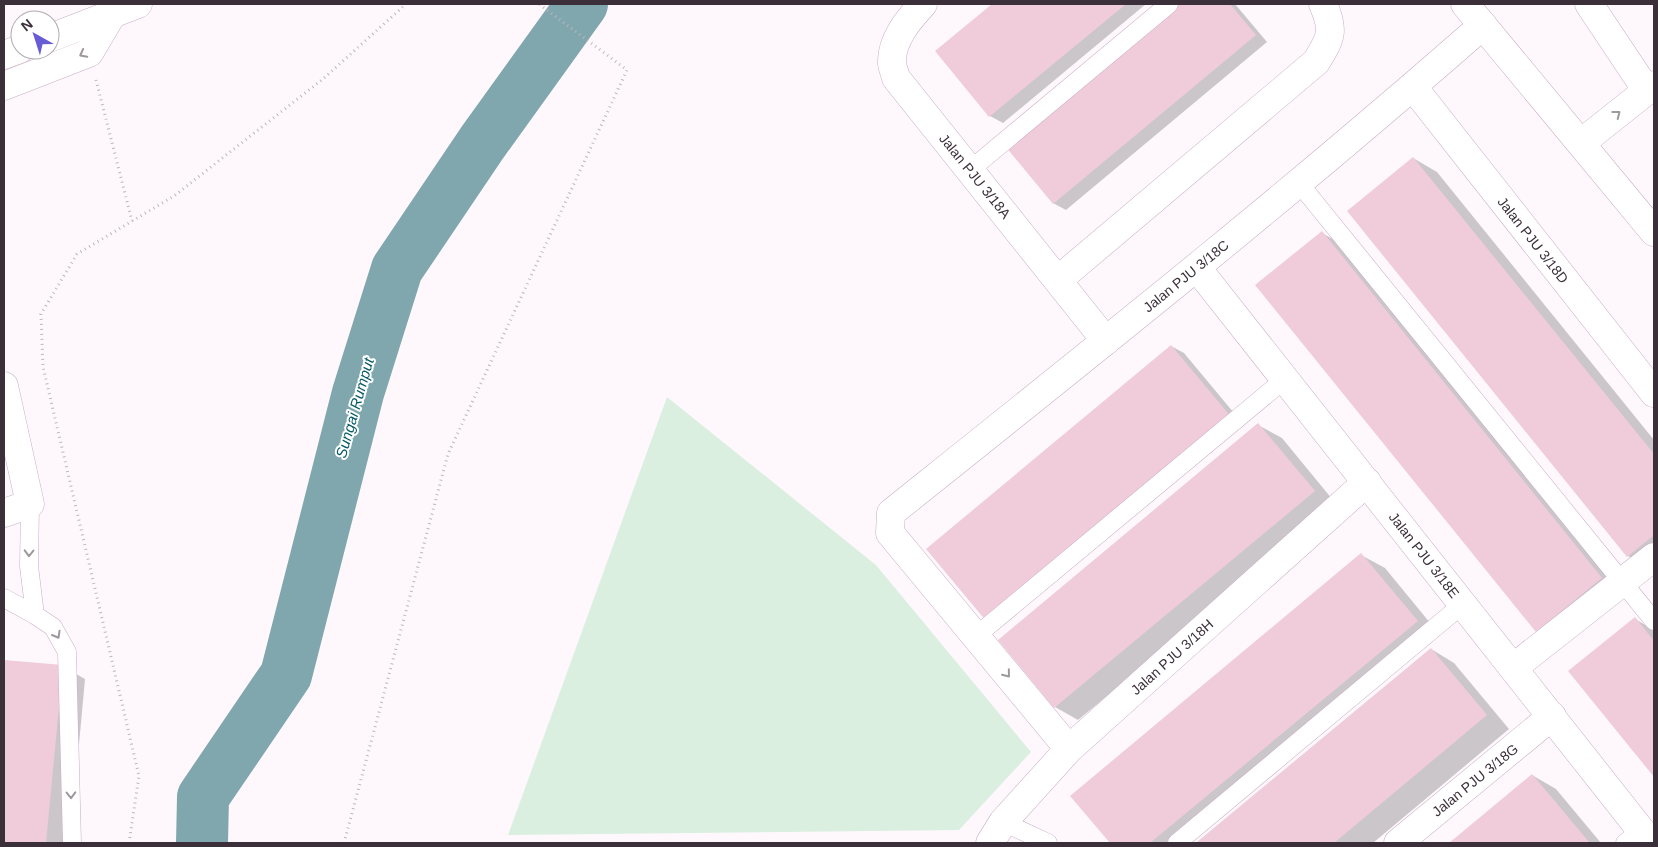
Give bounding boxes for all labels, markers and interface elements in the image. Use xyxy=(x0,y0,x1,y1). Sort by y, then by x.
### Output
north arrow xyxy=(10,10,60,60)
text: N xyxy=(18,15,36,34)
one-way arrow xyxy=(80,48,89,58)
one-way arrow xyxy=(1612,111,1621,120)
street label: Jalan PJU 3/18A xyxy=(936,130,1014,222)
street label: Jalan PJU 3/18D xyxy=(1494,194,1572,286)
street label: Jalan PJU 3/18C xyxy=(1140,237,1232,315)
water label: Sungai Rumput xyxy=(332,355,377,460)
street label: Jalan PJU 3/18E xyxy=(1386,509,1462,601)
one-way arrow xyxy=(24,549,35,557)
street label: Jalan PJU 3/18H xyxy=(1128,616,1216,698)
one-way arrow xyxy=(51,630,61,639)
one-way arrow xyxy=(1002,668,1011,677)
street label: Jalan PJU 3/18G xyxy=(1429,740,1521,820)
one-way arrow xyxy=(65,791,76,799)

